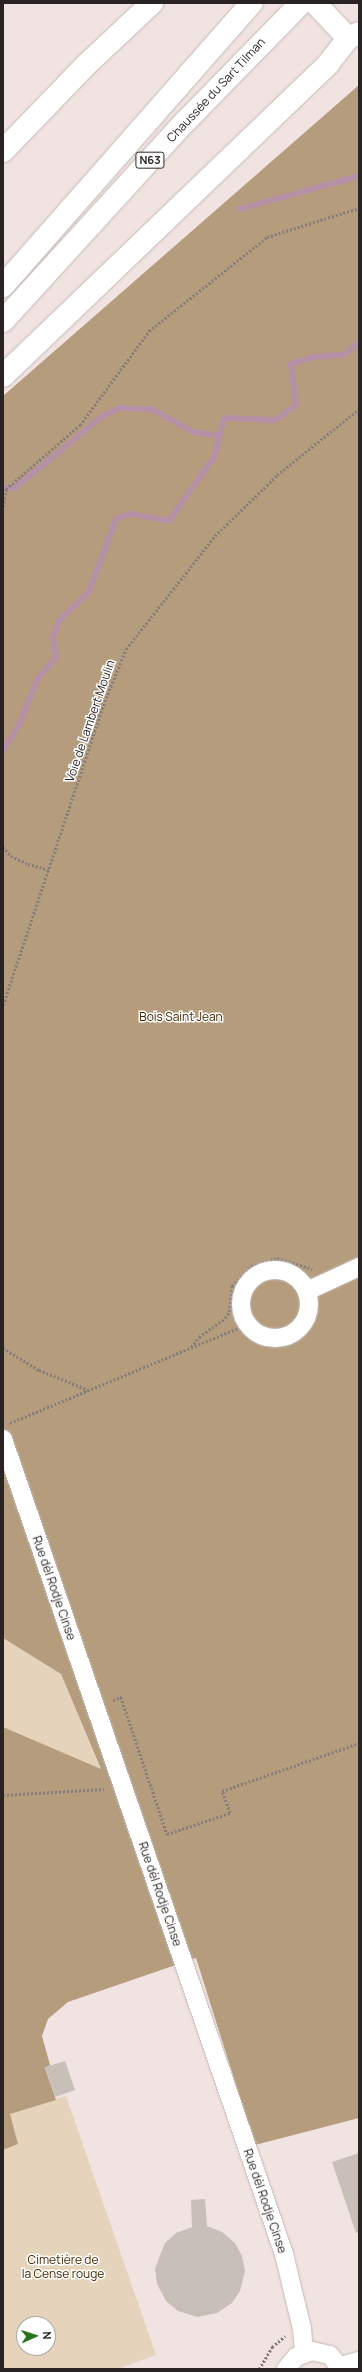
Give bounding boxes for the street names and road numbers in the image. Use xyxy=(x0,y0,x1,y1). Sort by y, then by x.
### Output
street label: Chaussée du Sart Tilman xyxy=(164,35,268,145)
road number: N63 xyxy=(135,151,165,169)
street label: Voie de Lambert Moulin xyxy=(62,658,118,784)
street label: Rue dèl Rodje Cinse xyxy=(29,1534,79,1642)
street label: Rue dèl Rodje Cinse xyxy=(135,1840,185,1948)
street label: Rue dèl Rodje Cinse xyxy=(240,2147,290,2255)

